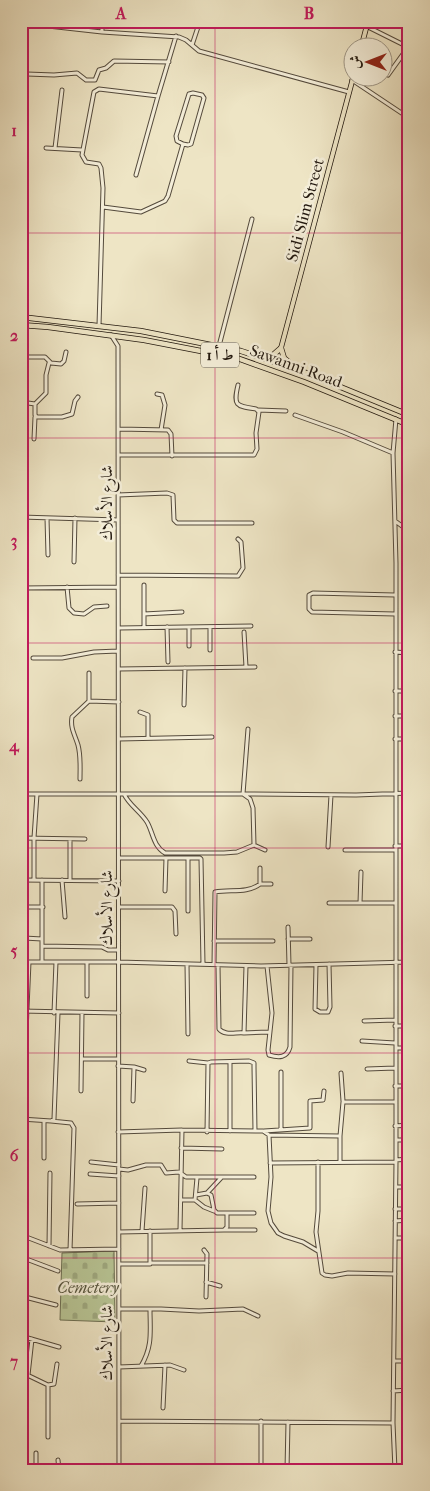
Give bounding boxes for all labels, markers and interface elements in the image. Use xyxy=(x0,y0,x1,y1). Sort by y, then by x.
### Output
text: A xyxy=(115,4,127,23)
text: B xyxy=(304,4,314,23)
north arrow xyxy=(342,38,392,88)
text: ش xyxy=(347,55,364,69)
text: 1 xyxy=(11,121,17,140)
street label: Sidi Slim Street xyxy=(282,156,328,264)
text: 2 xyxy=(10,326,18,345)
street label: Sawanni Road xyxy=(247,341,345,392)
road number: ط أ 1 xyxy=(201,342,239,368)
street label: شارع الأسلاك xyxy=(95,465,120,541)
text: 3 xyxy=(11,531,17,551)
text: 4 xyxy=(8,736,20,756)
street label: شارع الأسلاك xyxy=(95,870,120,946)
text: 5 xyxy=(11,941,18,960)
text: 6 xyxy=(10,1146,19,1165)
park label: Cemetery xyxy=(57,1278,119,1297)
street label: شارع الأسلاك xyxy=(95,1305,120,1381)
text: 7 xyxy=(9,1352,18,1371)

